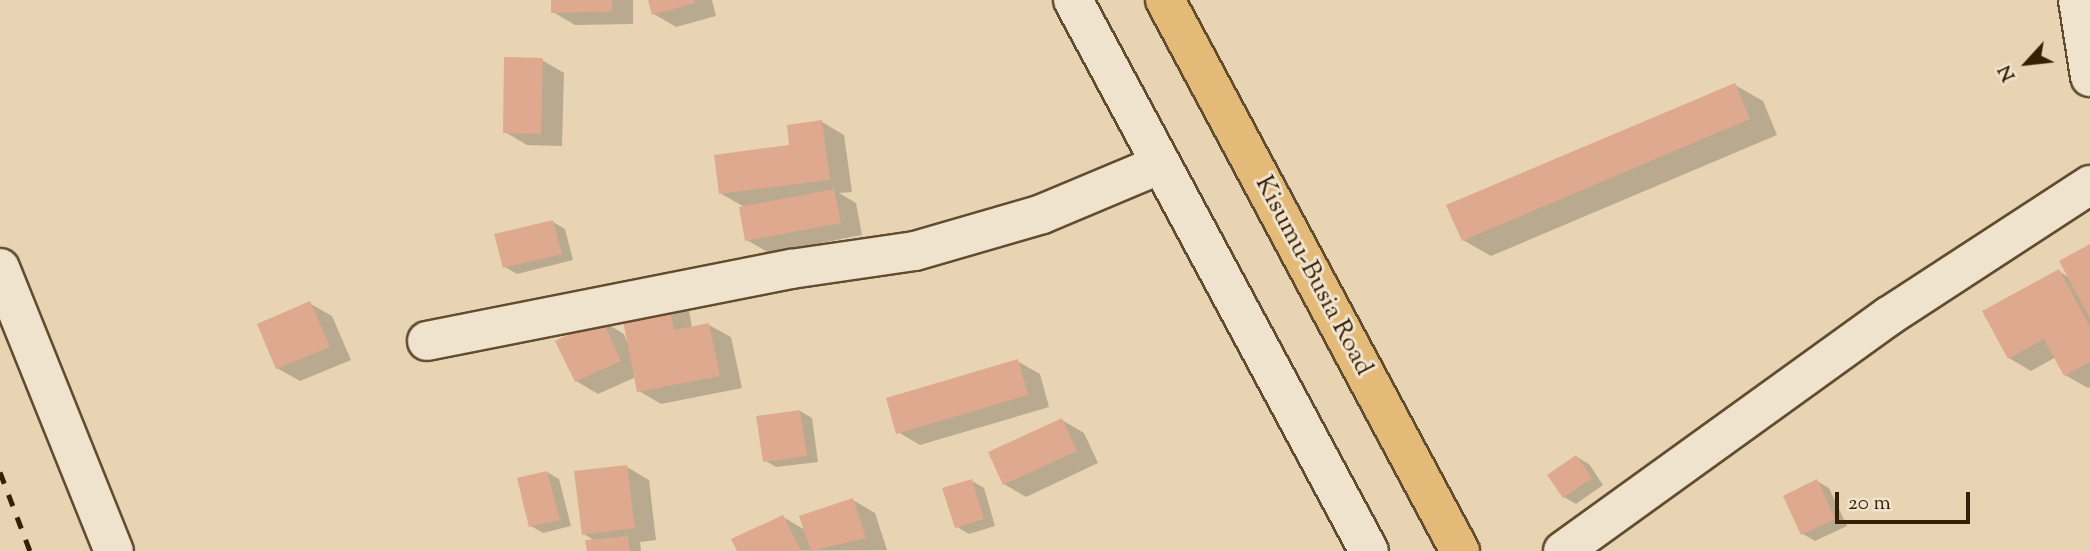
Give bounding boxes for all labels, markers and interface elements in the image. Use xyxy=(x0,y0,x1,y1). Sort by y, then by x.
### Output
north arrow xyxy=(1992,28,2062,98)
text: N xyxy=(1992,60,2023,86)
street label: Kisumu-Busia Road xyxy=(1247,171,1379,381)
scale bar xyxy=(1838,477,1973,522)
text: 20 m xyxy=(1848,489,1891,519)

